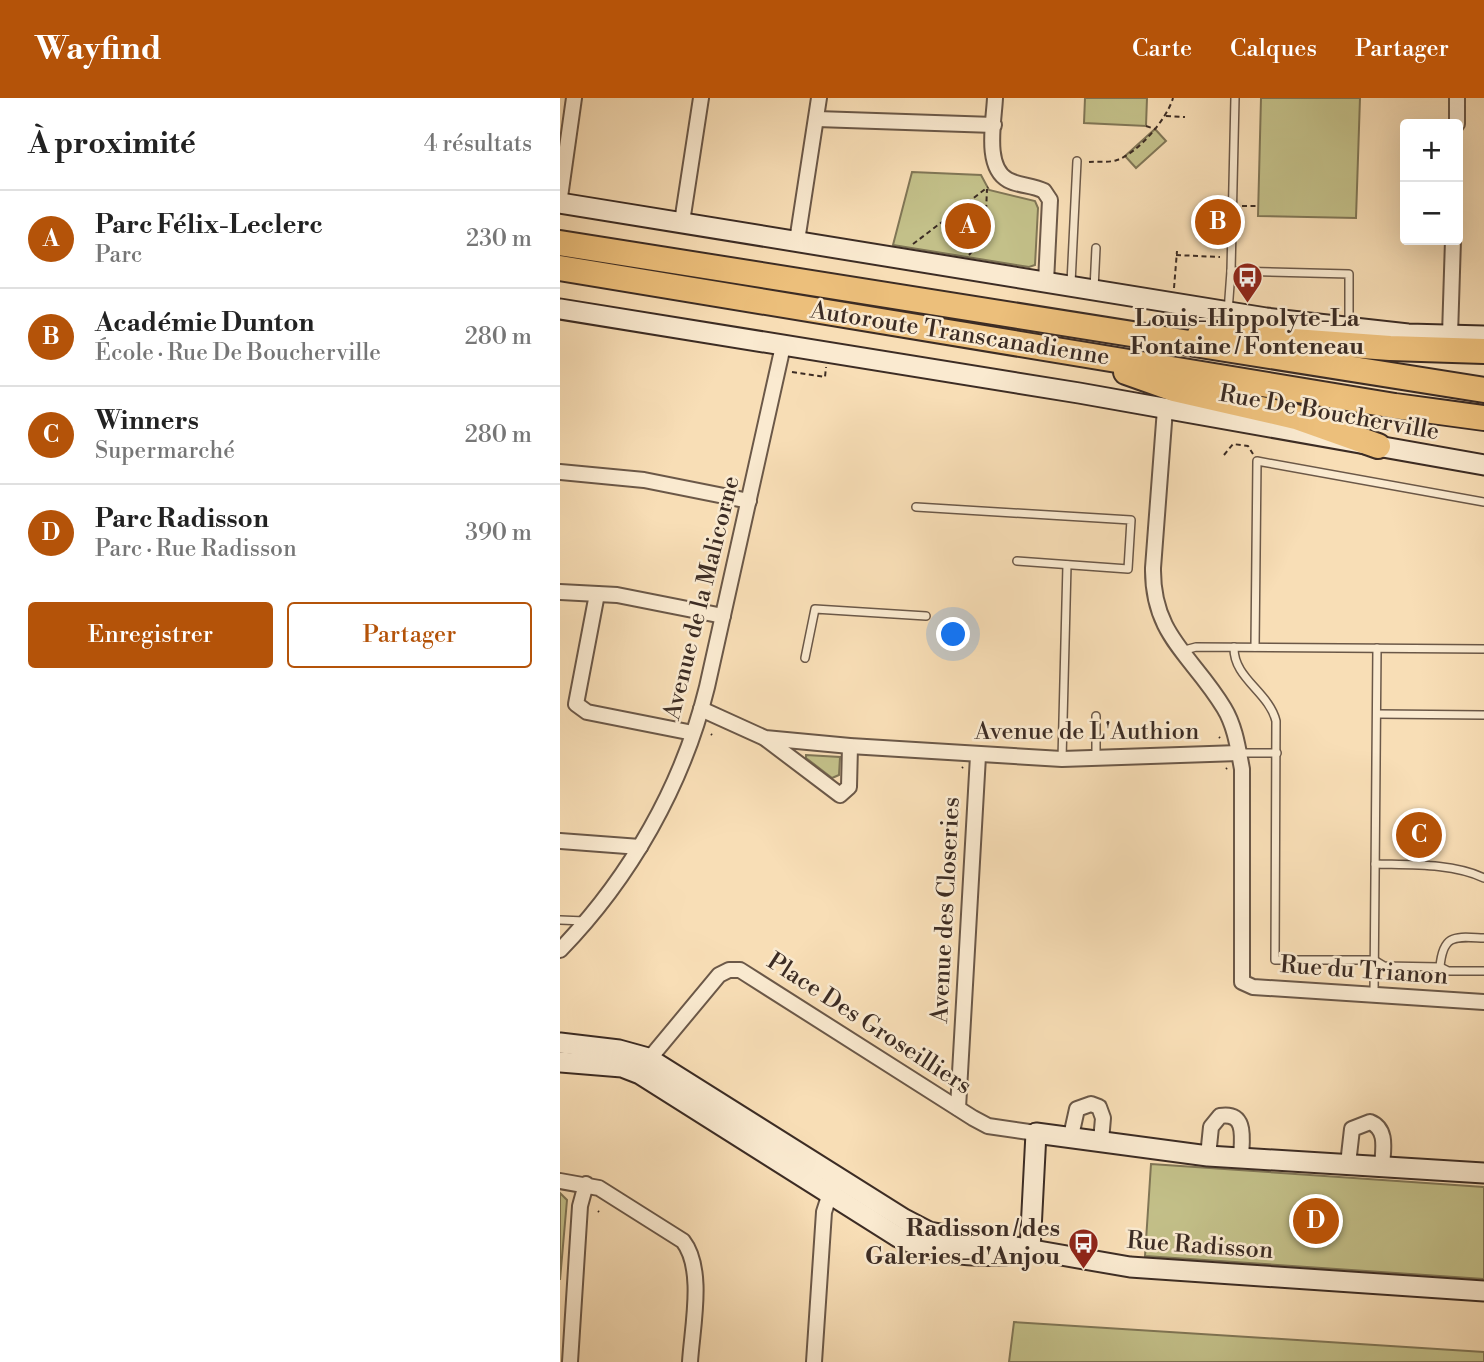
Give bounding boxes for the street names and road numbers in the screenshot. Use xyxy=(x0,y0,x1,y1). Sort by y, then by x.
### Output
street label: Autoroute Transcanadienne xyxy=(807,295,1112,372)
street label: Rue De Boucherville xyxy=(1217,379,1441,447)
street label: Avenue de la Malicorne xyxy=(657,473,747,724)
street label: Avenue de L'Authion xyxy=(974,717,1199,747)
street label: Avenue des Closeries xyxy=(925,796,967,1025)
street label: Place Des Groseilliers xyxy=(761,947,977,1101)
street label: Rue du Trianon xyxy=(1279,950,1449,992)
street label: Rue Radisson xyxy=(1126,1226,1274,1266)

